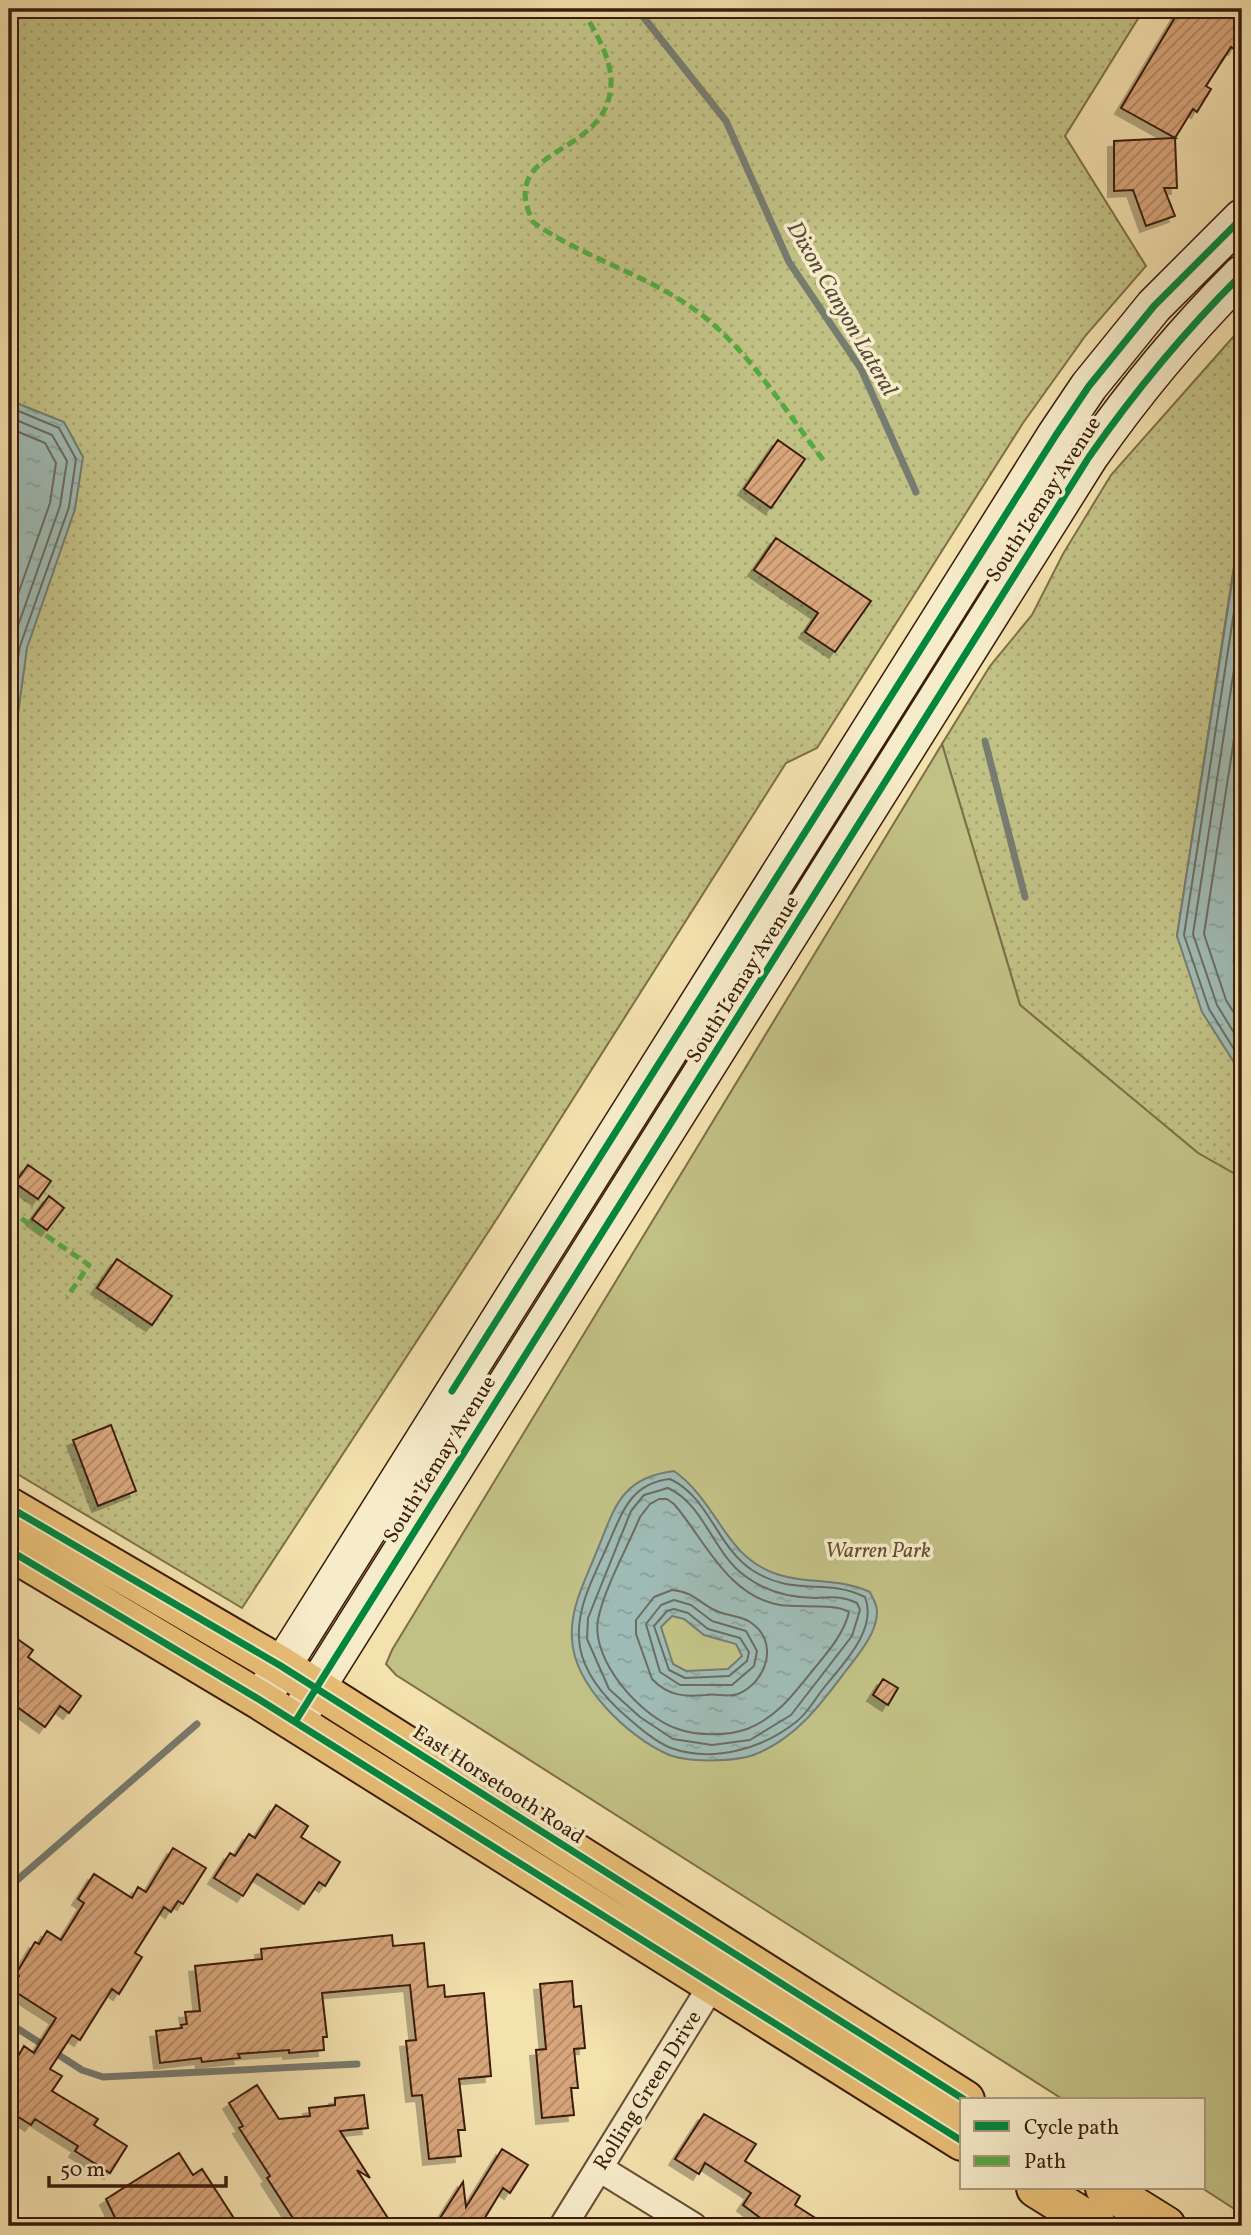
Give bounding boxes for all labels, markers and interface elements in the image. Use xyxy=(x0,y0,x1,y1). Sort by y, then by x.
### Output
water label: Dixon Canyon Lateral xyxy=(778,216,905,403)
street label: South Lemay Avenue xyxy=(980,411,1109,588)
street label: South Lemay Avenue xyxy=(680,890,807,1069)
street label: South Lemay Avenue xyxy=(377,1370,504,1549)
park label: Warren Park xyxy=(825,1537,931,1566)
street label: East Horsetooth Road xyxy=(407,1719,590,1852)
street label: Rolling Green Drive xyxy=(587,2005,709,2176)
legend xyxy=(960,2098,1206,2190)
text: Cycle path xyxy=(1024,2114,1119,2143)
scale bar xyxy=(49,2144,226,2188)
text: Path xyxy=(1024,2148,1066,2177)
text: 50 m xyxy=(60,2156,105,2185)

